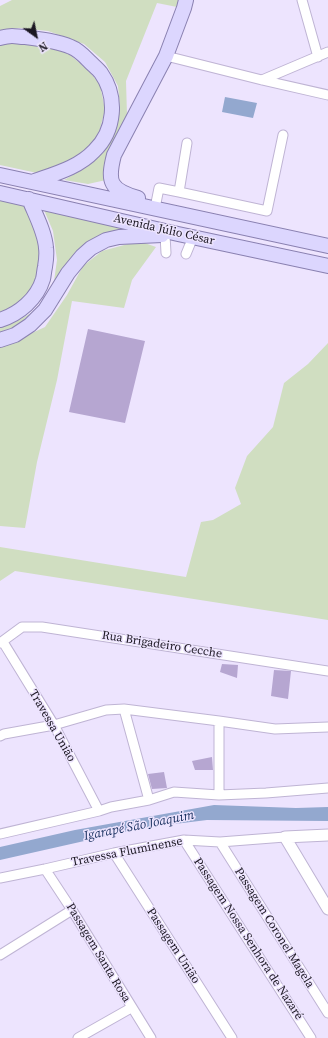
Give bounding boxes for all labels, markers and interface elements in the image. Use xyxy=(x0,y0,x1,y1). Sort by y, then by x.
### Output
north arrow xyxy=(16,16,56,56)
text: N xyxy=(35,38,50,55)
street label: Avenida Júlio César xyxy=(112,211,216,249)
street label: Rua Brigadeiro Cecche xyxy=(101,628,223,662)
street label: Travessa União xyxy=(26,687,78,765)
water label: Igarapé São Joaquim xyxy=(83,808,195,844)
street label: Travessa Fluminense xyxy=(70,834,184,870)
street label: Passagem Nossa Senhora de Nazaré xyxy=(190,855,306,1023)
street label: Passagem Coronel Magela xyxy=(231,865,317,991)
street label: Passagem Santa Rosa xyxy=(63,901,133,1005)
street label: Passagem União xyxy=(143,905,203,987)

